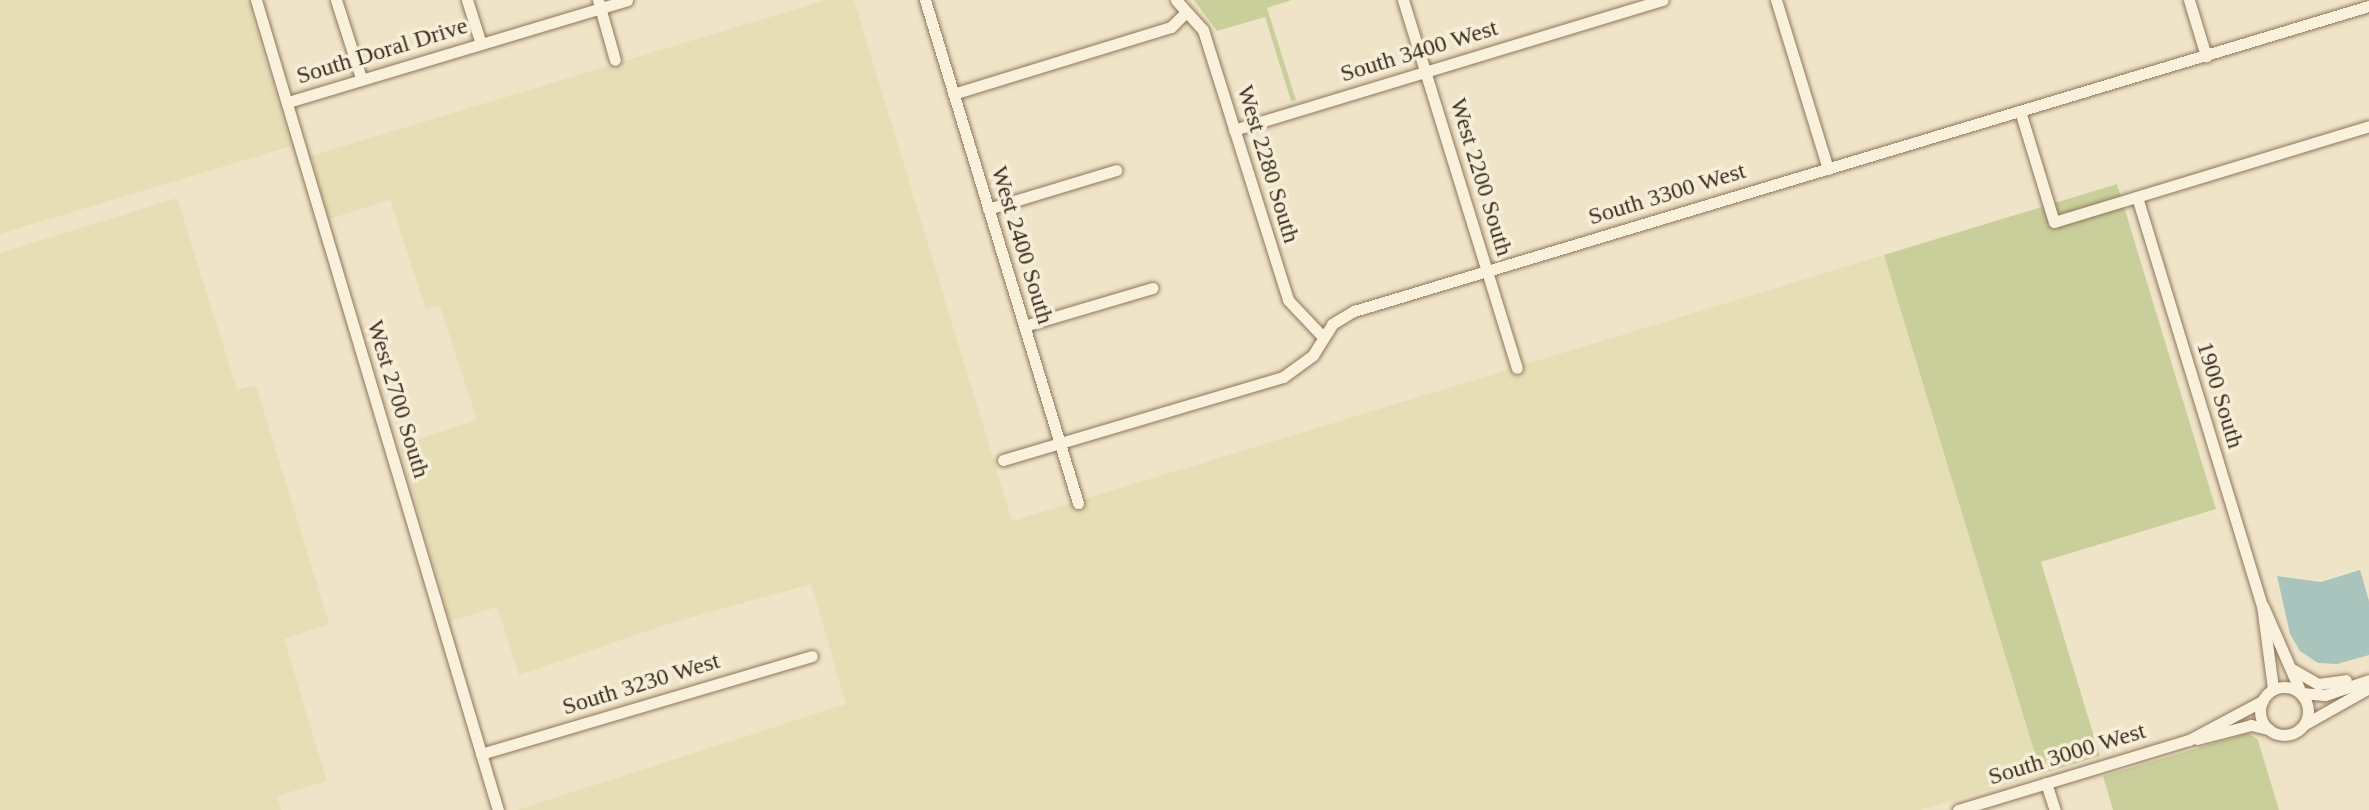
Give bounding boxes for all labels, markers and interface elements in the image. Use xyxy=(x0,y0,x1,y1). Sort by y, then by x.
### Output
street label: South Doral Drive xyxy=(293,11,471,91)
street label: South 3400 West xyxy=(1337,13,1501,89)
street label: West 2280 South xyxy=(1230,82,1306,246)
street label: West 2200 South xyxy=(1443,95,1519,259)
street label: South 3300 West xyxy=(1585,156,1749,232)
street label: West 2400 South xyxy=(984,163,1060,327)
street label: West 2700 South xyxy=(360,317,436,481)
street label: 1900 South xyxy=(2190,338,2250,452)
street label: South 3230 West xyxy=(559,646,723,722)
street label: South 3000 West xyxy=(1985,716,2149,792)

